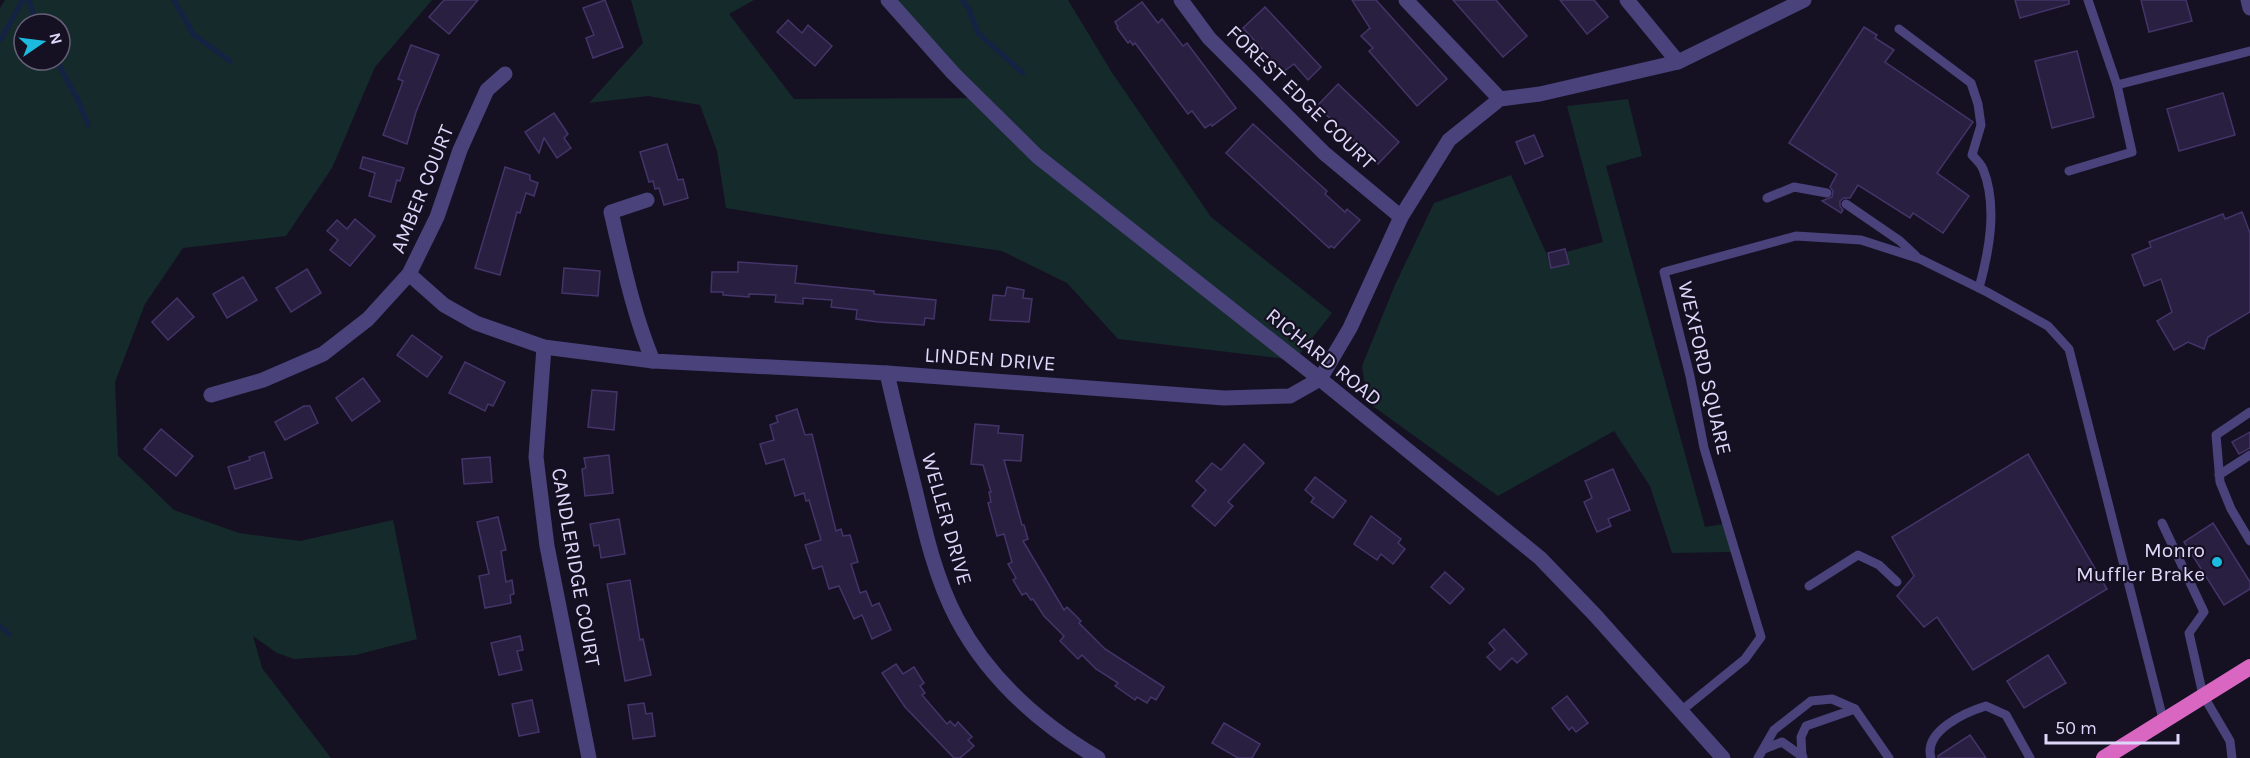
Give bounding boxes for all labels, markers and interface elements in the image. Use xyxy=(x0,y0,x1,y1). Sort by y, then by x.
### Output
north arrow xyxy=(12,12,72,72)
street label: FOREST EDGE COURT xyxy=(1222,20,1381,174)
text: N xyxy=(45,31,67,46)
street label: AMBER COURT xyxy=(385,121,459,257)
street label: WEXFORD SQUARE xyxy=(1673,279,1737,457)
street label: RICHARD ROAD xyxy=(1261,303,1387,411)
street label: LINDEN DRIVE xyxy=(924,342,1056,376)
street label: WELLER DRIVE xyxy=(917,450,977,588)
street label: CANDLERIDGE COURT xyxy=(547,466,605,669)
place label: Monro Muffler Brake xyxy=(2076,538,2205,586)
marker: Monro Muffler Brake xyxy=(2210,555,2224,569)
scale bar xyxy=(2046,707,2178,745)
text: 50 m xyxy=(2055,717,2097,739)

